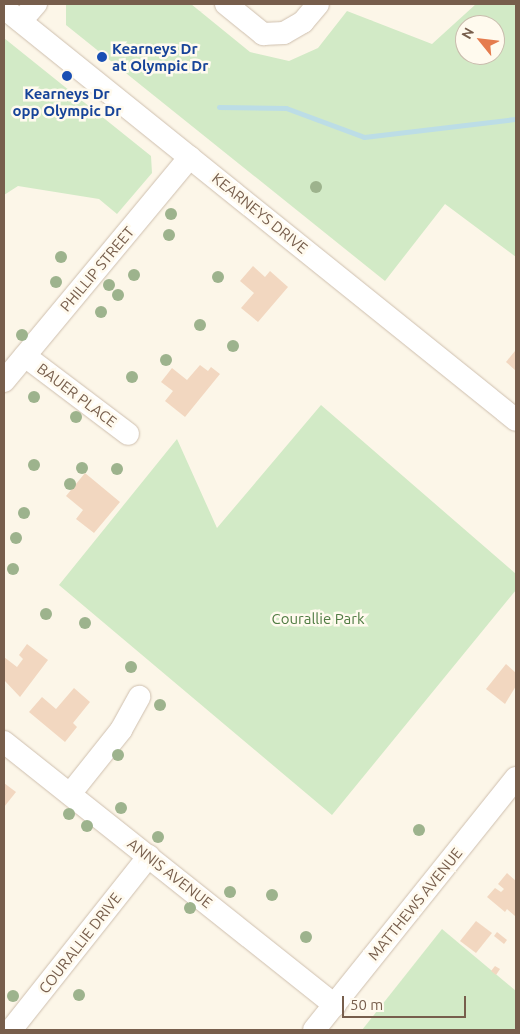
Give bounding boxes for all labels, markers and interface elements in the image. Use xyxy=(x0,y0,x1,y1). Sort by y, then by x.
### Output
north arrow xyxy=(455,15,505,65)
text: N xyxy=(458,25,477,42)
place label: Kearneys Dr at Olympic Dr xyxy=(112,39,208,74)
marker: Kearneys Dr at Olympic Dr xyxy=(96,51,108,63)
marker: Kearneys Dr opp Olympic Dr xyxy=(61,70,73,82)
place label: Kearneys Dr opp Olympic Dr xyxy=(13,84,121,119)
street label: KEARNEYS DRIVE xyxy=(209,169,311,257)
street label: PHILLIP STREET xyxy=(56,223,138,315)
street label: BAUER PLACE xyxy=(34,359,120,431)
park label: Courallie Park xyxy=(272,610,364,628)
street label: ANNIS AVENUE xyxy=(124,834,216,912)
street label: MATTHEWS AVENUE xyxy=(364,844,466,964)
street label: COURALLIE DRIVE xyxy=(35,889,125,997)
scale bar xyxy=(345,986,469,1018)
text: 50 m xyxy=(350,996,383,1013)

